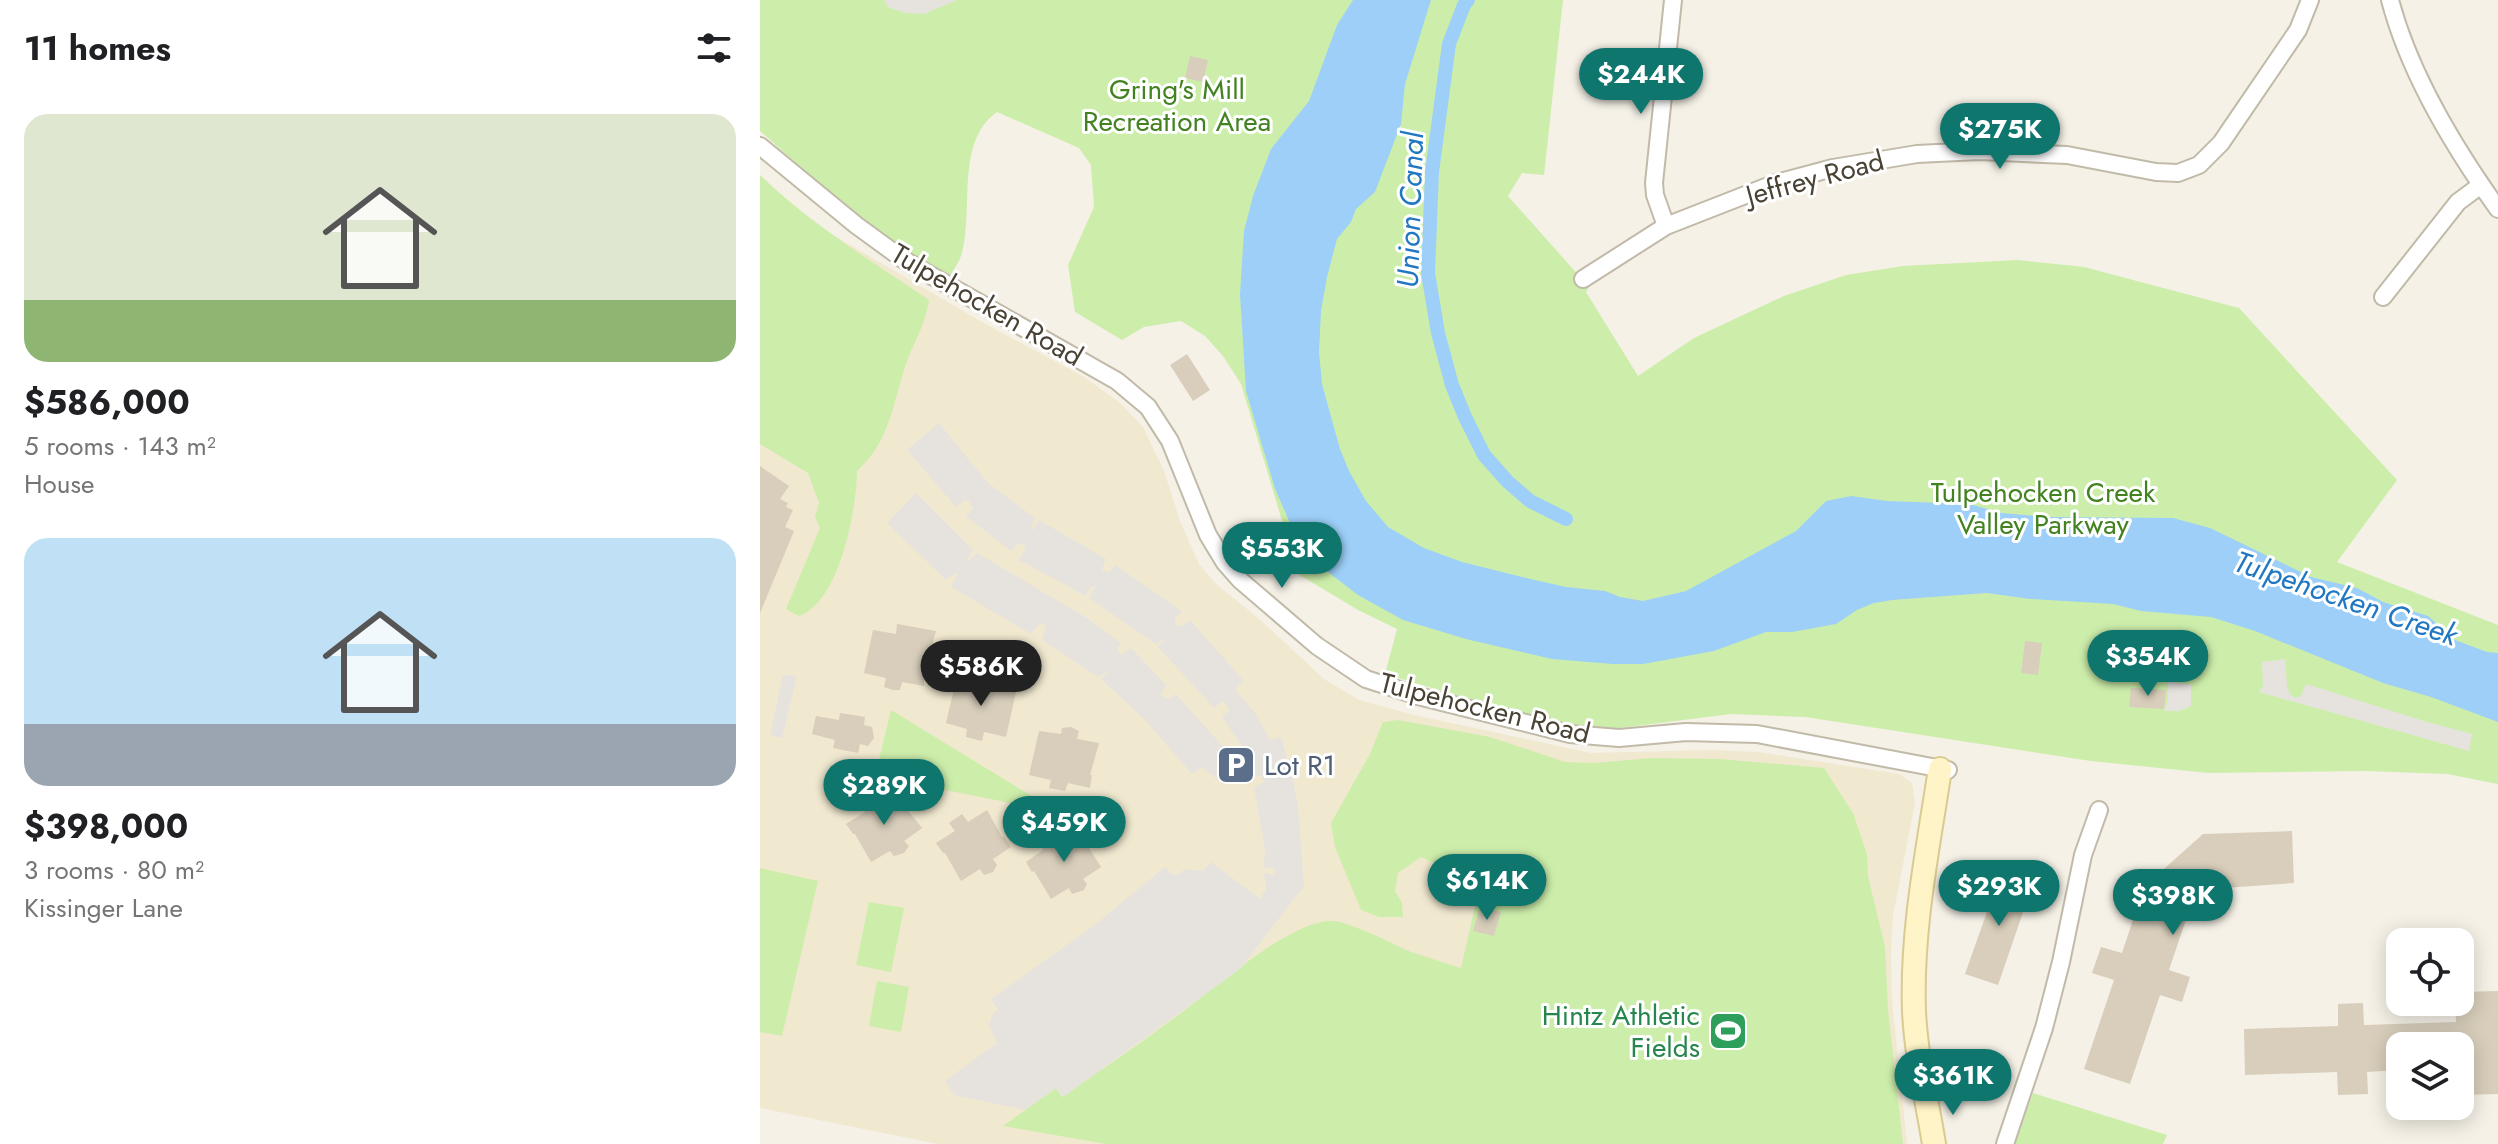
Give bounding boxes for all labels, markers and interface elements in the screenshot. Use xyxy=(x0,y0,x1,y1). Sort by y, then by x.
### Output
text: 11 homes xyxy=(24,24,171,73)
icon: filters xyxy=(692,26,736,70)
pin: $244K xyxy=(1585,48,1697,116)
text: $244K xyxy=(1597,55,1685,93)
park label: Gring's Mill Recreation Area xyxy=(1083,69,1271,142)
pin: $275K xyxy=(1944,103,2056,171)
text: $275K xyxy=(1958,110,2042,148)
water label: Union Canal xyxy=(1386,130,1434,289)
street label: Jeffrey Road xyxy=(1738,140,1889,217)
icon: home xyxy=(308,166,452,310)
street label: Tulpehocken Road xyxy=(883,233,1091,377)
text: $586,000 xyxy=(24,378,190,427)
text: 5 rooms · 143 m² xyxy=(24,427,216,465)
text: House xyxy=(24,465,94,503)
park label: Tulpehocken Creek Valley Parkway xyxy=(1931,472,2156,545)
pin: $553K xyxy=(1226,522,1338,590)
text: $553K xyxy=(1240,529,1324,567)
water label: Tulpehocken Creek xyxy=(2229,540,2465,657)
icon: home xyxy=(308,590,452,734)
pin: $354K xyxy=(2092,630,2204,698)
text: $354K xyxy=(2105,637,2191,675)
pin: $586K xyxy=(925,640,1037,708)
text: $586K xyxy=(939,647,1023,685)
street label: Tulpehocken Road xyxy=(1375,662,1595,754)
parking icon: Lot R1 xyxy=(1215,744,1257,786)
place label: Lot R1 xyxy=(1264,745,1335,786)
pin: $289K xyxy=(828,759,940,827)
text: $289K xyxy=(841,766,927,804)
pin: $459K xyxy=(1008,796,1120,864)
text: $398,000 xyxy=(24,802,188,851)
text: $459K xyxy=(1021,803,1107,841)
text: 3 rooms · 80 m² xyxy=(24,851,204,889)
pin: $614K xyxy=(1431,854,1543,922)
pin: $293K xyxy=(1943,860,2055,928)
text: $614K xyxy=(1445,861,1529,899)
text: $293K xyxy=(1957,867,2041,905)
pin: $398K xyxy=(2117,869,2229,937)
text: $398K xyxy=(2131,876,2215,914)
text: Kissinger Lane xyxy=(24,889,183,927)
map controls xyxy=(2386,928,2474,1120)
button: locate xyxy=(2386,928,2474,1016)
place label: Hintz Athletic Fields xyxy=(1542,995,1700,1068)
sports icon: Hintz Athletic Fields xyxy=(1707,1010,1749,1052)
button: layers xyxy=(2386,1032,2474,1120)
pin: $361K xyxy=(1897,1049,2009,1117)
text: $361K xyxy=(1912,1056,1994,1094)

